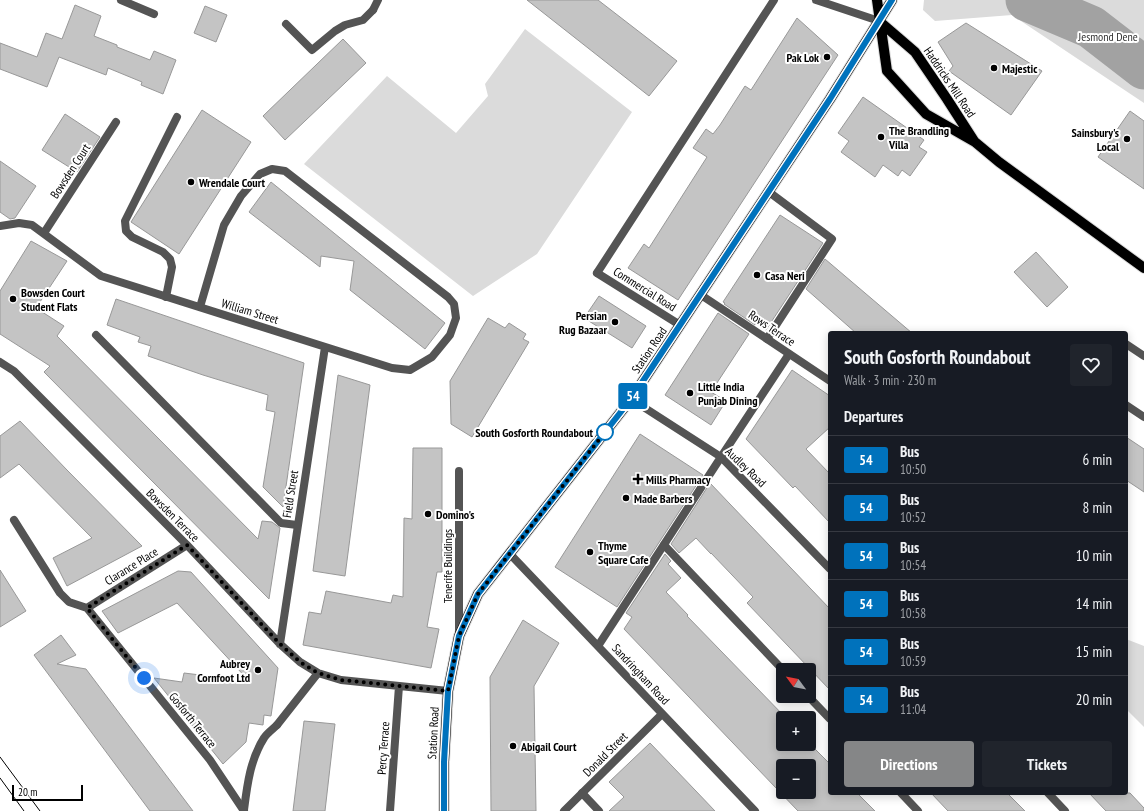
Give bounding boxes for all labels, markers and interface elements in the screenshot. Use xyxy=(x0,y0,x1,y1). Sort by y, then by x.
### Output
park label: Jesmond Dene xyxy=(1077,29,1138,44)
street label: Haddricks Mill Road xyxy=(921,44,979,120)
place label: Pak Lok xyxy=(786,50,819,65)
marker: Pak Lok xyxy=(822,52,832,62)
place label: Majestic xyxy=(1002,61,1038,76)
marker: Majestic xyxy=(989,63,999,73)
place label: The Brandling Villa xyxy=(888,123,949,152)
place label: Sainsbury's Local xyxy=(1071,125,1119,154)
marker: The Brandling Villa xyxy=(876,132,886,142)
marker: Sainsbury's Local xyxy=(1122,134,1132,144)
street label: Bowsden Court xyxy=(47,140,94,201)
place label: Wrendale Court xyxy=(198,175,265,190)
marker: Wrendale Court xyxy=(186,177,196,187)
street label: Commercial Road xyxy=(611,264,679,314)
place label: Casa Neri xyxy=(765,268,805,283)
marker: Casa Neri xyxy=(752,270,762,280)
place label: Bowsden Court Student Flats xyxy=(21,285,85,314)
marker: Bowsden Court Student Flats xyxy=(8,294,18,304)
street label: William Street xyxy=(220,295,281,327)
street label: Rows Terrace xyxy=(746,307,798,349)
place label: Persian Rug Bazaar xyxy=(559,308,607,337)
marker: Persian Rug Bazaar xyxy=(610,317,620,327)
street label: Station Road xyxy=(628,324,670,376)
button: heart xyxy=(1070,344,1112,386)
text: South Gosforth Roundabout xyxy=(844,345,1031,369)
text: Walk · 3 min · 230 m xyxy=(844,372,936,389)
place label: Little India Punjab Dining xyxy=(698,379,758,408)
line badge: 54 xyxy=(615,383,651,409)
text: 54 xyxy=(626,387,640,405)
marker: Little India Punjab Dining xyxy=(685,388,695,398)
text: Departures xyxy=(844,407,903,426)
marker: South Gosforth Roundabout xyxy=(596,423,614,441)
place label: South Gosforth Roundabout xyxy=(475,425,594,440)
text: Bus xyxy=(900,442,919,461)
street label: Audley Road xyxy=(723,444,769,490)
text: 6 min xyxy=(1082,450,1112,469)
text: 54 xyxy=(859,451,873,469)
text: 10:50 xyxy=(900,461,926,478)
street label: Field Street xyxy=(279,468,301,519)
place label: Mills Pharmacy xyxy=(646,472,711,487)
marker: Mills Pharmacy xyxy=(633,474,643,484)
street label: Bowsden Terrace xyxy=(143,485,203,545)
text: Bus xyxy=(900,490,919,509)
place label: Made Barbers xyxy=(634,491,692,506)
marker: Made Barbers xyxy=(621,493,631,503)
text: 8 min xyxy=(1082,498,1112,517)
text: 54 xyxy=(859,499,873,517)
place label: Domino's xyxy=(436,507,474,522)
marker: Domino's xyxy=(423,509,433,519)
text: 10:52 xyxy=(900,509,926,526)
street label: Tenerife Buildings xyxy=(440,529,455,603)
place label: Thyme Square Cafe xyxy=(598,538,649,567)
text: Bus xyxy=(900,538,919,557)
street label: Clarance Place xyxy=(102,544,160,588)
text: 10 min xyxy=(1076,546,1112,565)
marker: Thyme Square Cafe xyxy=(585,547,595,557)
text: 54 xyxy=(859,547,873,565)
text: 10:54 xyxy=(900,557,926,574)
text: Bus xyxy=(900,586,919,605)
text: 14 min xyxy=(1076,594,1112,613)
text: 54 xyxy=(859,595,873,613)
text: 10:58 xyxy=(900,605,926,622)
text: Bus xyxy=(900,634,919,653)
street label: Sandringham Road xyxy=(609,640,673,708)
text: 15 min xyxy=(1076,642,1112,661)
text: 54 xyxy=(859,643,873,661)
text: 10:59 xyxy=(900,653,926,670)
place label: Aubrey Cornfoot Ltd xyxy=(197,656,250,685)
north arrow xyxy=(776,663,816,703)
map controls xyxy=(776,663,816,799)
marker: Aubrey Cornfoot Ltd xyxy=(253,665,263,675)
your location xyxy=(134,668,154,688)
text: Bus xyxy=(900,682,919,701)
street label: Gosforth Terrace xyxy=(166,689,220,751)
text: 20 min xyxy=(1076,690,1112,709)
text: 54 xyxy=(859,691,873,709)
text: 11:04 xyxy=(900,701,926,718)
street label: Station Road xyxy=(424,706,442,760)
button: + xyxy=(776,711,816,751)
street label: Percy Terrace xyxy=(374,721,392,775)
street label: Donald Street xyxy=(580,728,631,779)
place label: Abigail Court xyxy=(520,739,577,754)
marker: Abigail Court xyxy=(508,741,518,751)
button: Directions xyxy=(844,741,974,787)
button: Tickets xyxy=(982,741,1112,787)
button: − xyxy=(776,759,816,799)
scale bar xyxy=(12,783,83,802)
text: 20 m xyxy=(18,785,37,799)

